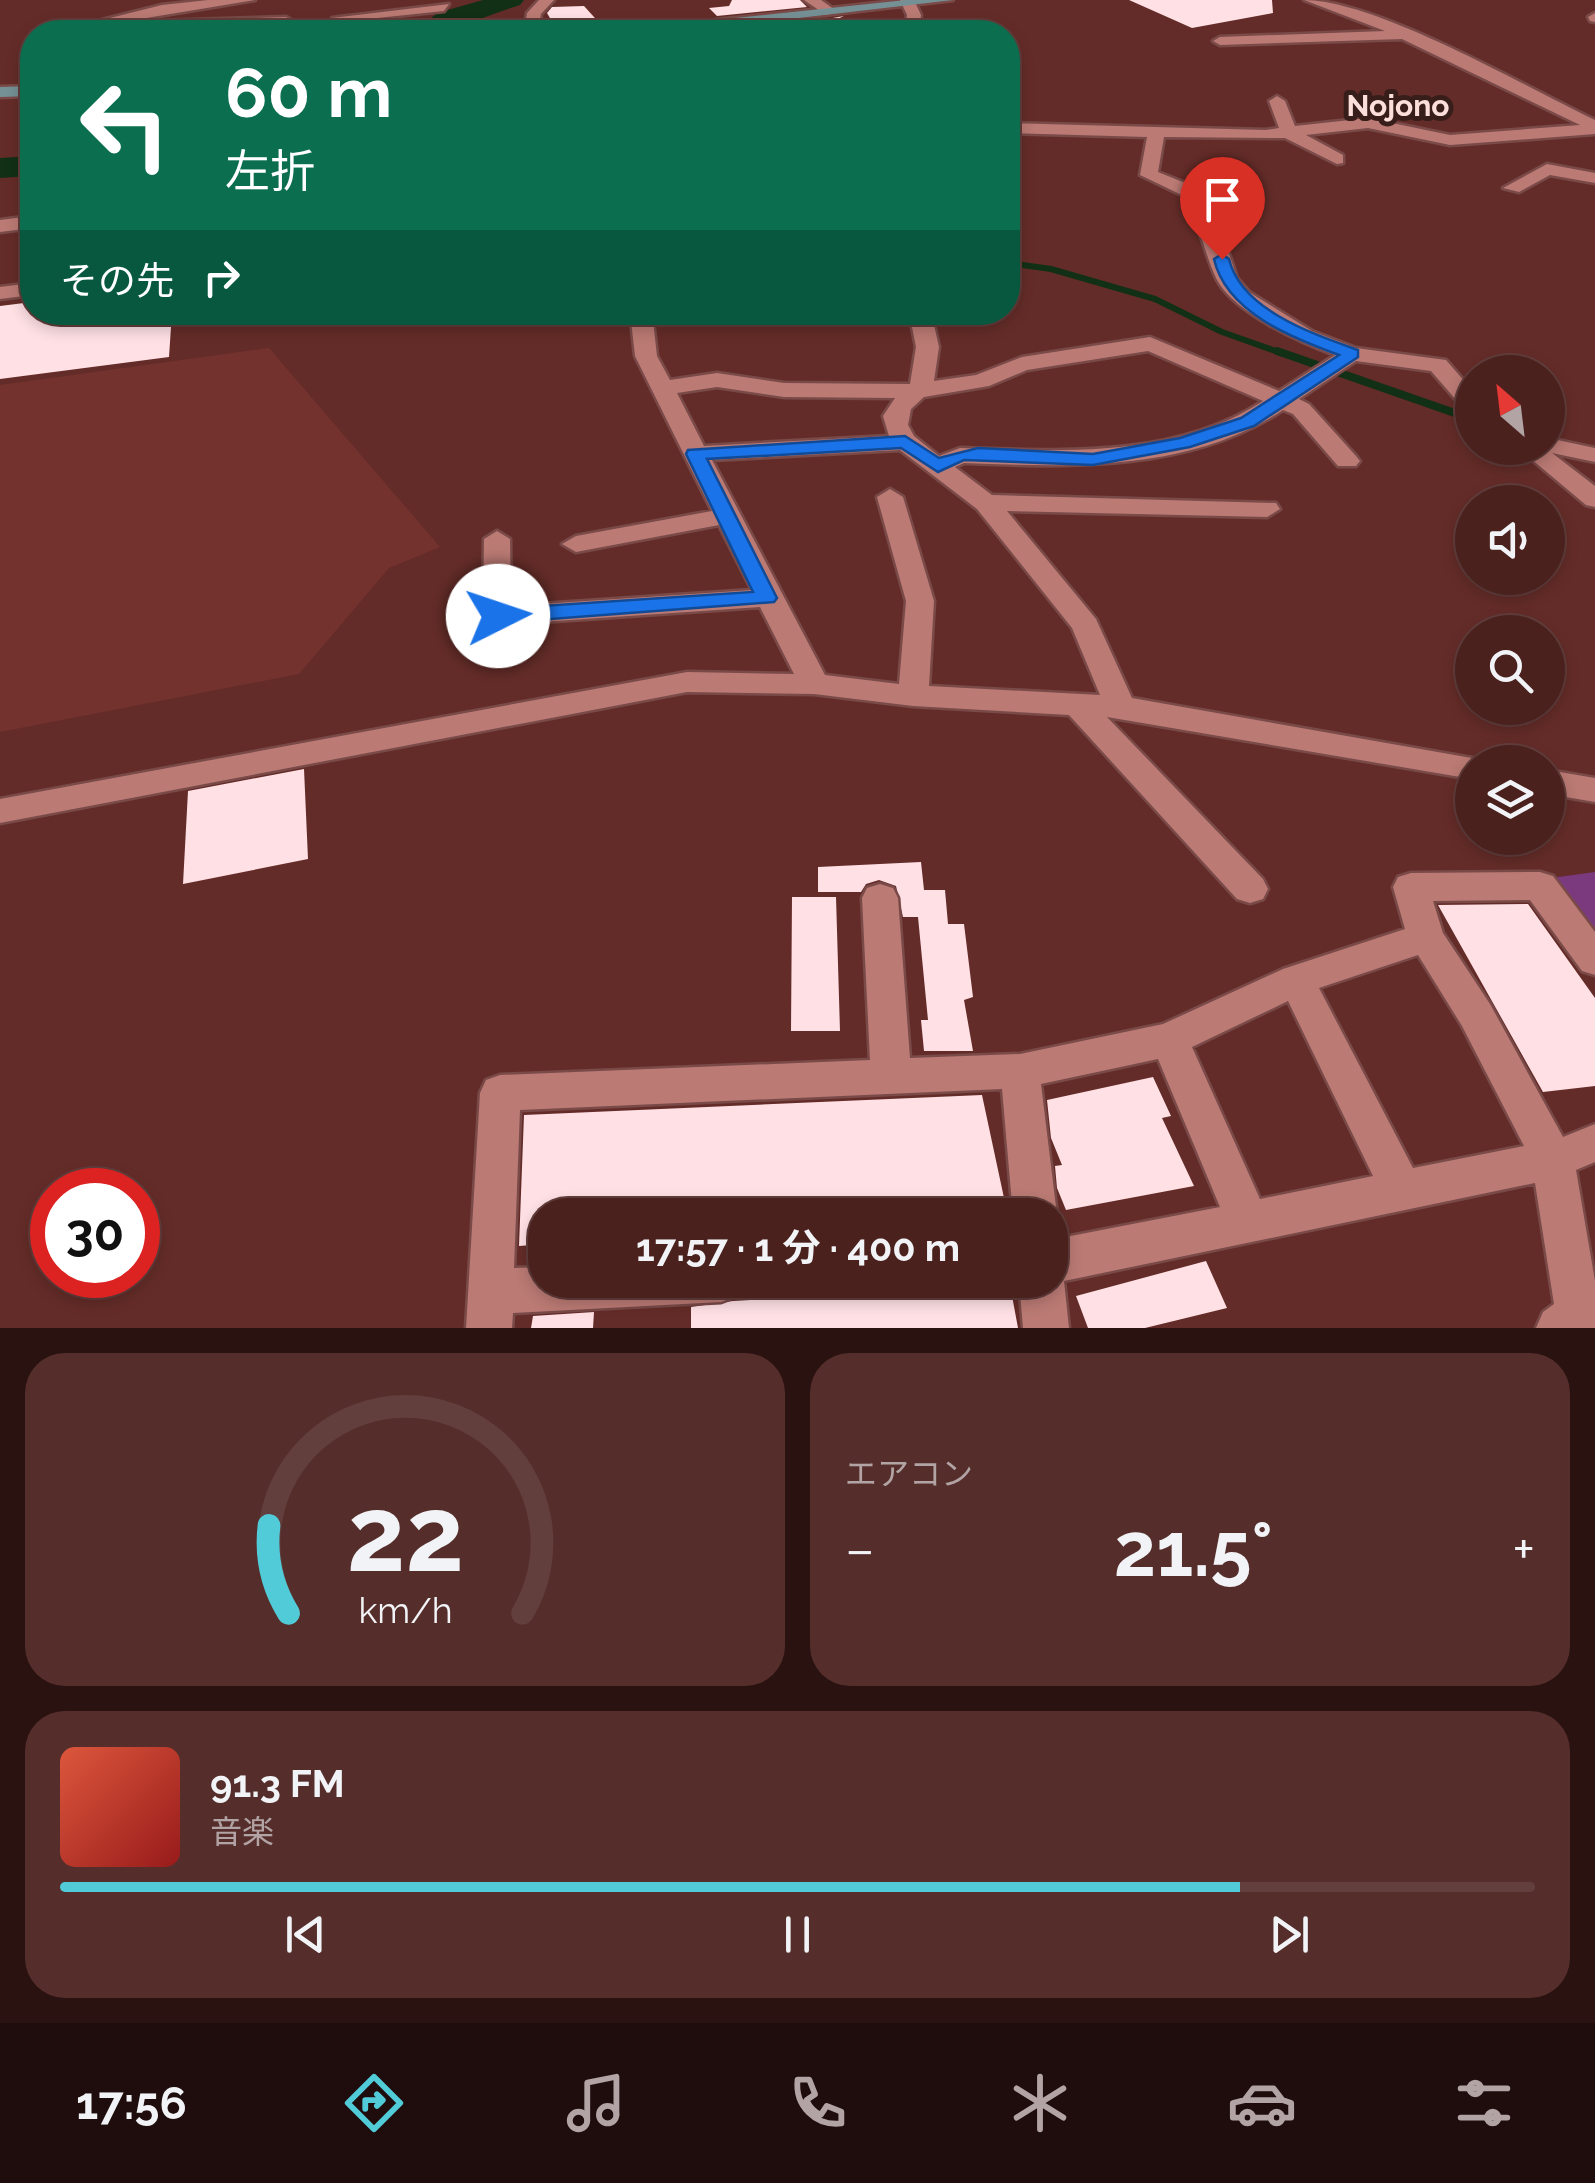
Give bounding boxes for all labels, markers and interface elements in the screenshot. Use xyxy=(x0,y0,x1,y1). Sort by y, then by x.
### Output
text: 60 m xyxy=(225,51,392,133)
icon: left xyxy=(60,60,190,190)
district label: Nojono xyxy=(1346,88,1450,123)
text: 左折 xyxy=(225,145,315,198)
pin xyxy=(1180,157,1265,260)
icon: arrive xyxy=(1195,172,1250,227)
icon: right xyxy=(194,250,249,305)
text: その先 xyxy=(60,258,174,303)
north arrow xyxy=(1455,355,1565,465)
map controls xyxy=(1455,355,1565,855)
button: sound xyxy=(1455,485,1565,595)
position arrow xyxy=(446,564,550,668)
button: search xyxy=(1455,615,1565,725)
button: layers xyxy=(1455,745,1565,855)
speed limit sign: 30 xyxy=(30,1168,160,1298)
text: 17:57 · 1 分 · 400 m xyxy=(636,1225,960,1270)
text: エアコン xyxy=(845,1455,973,1492)
text: 22 xyxy=(346,1473,464,1595)
text: 21.5° xyxy=(1114,1505,1273,1594)
text: − xyxy=(845,1517,875,1582)
text: + xyxy=(1512,1517,1535,1582)
text: km/h xyxy=(358,1589,452,1631)
text: 91.3 FM xyxy=(210,1761,345,1806)
text: 音楽 xyxy=(210,1813,274,1850)
icon: previous xyxy=(278,1907,333,1962)
icon: pause xyxy=(770,1907,825,1962)
icon: next xyxy=(1262,1907,1317,1962)
icon: directions xyxy=(339,2068,409,2138)
icon: music xyxy=(561,2068,631,2138)
icon: phone xyxy=(783,2068,853,2138)
icon: climate xyxy=(1005,2068,1075,2138)
icon: car xyxy=(1227,2068,1297,2138)
icon: filters xyxy=(1449,2068,1519,2138)
text: 17:56 xyxy=(76,2077,187,2130)

